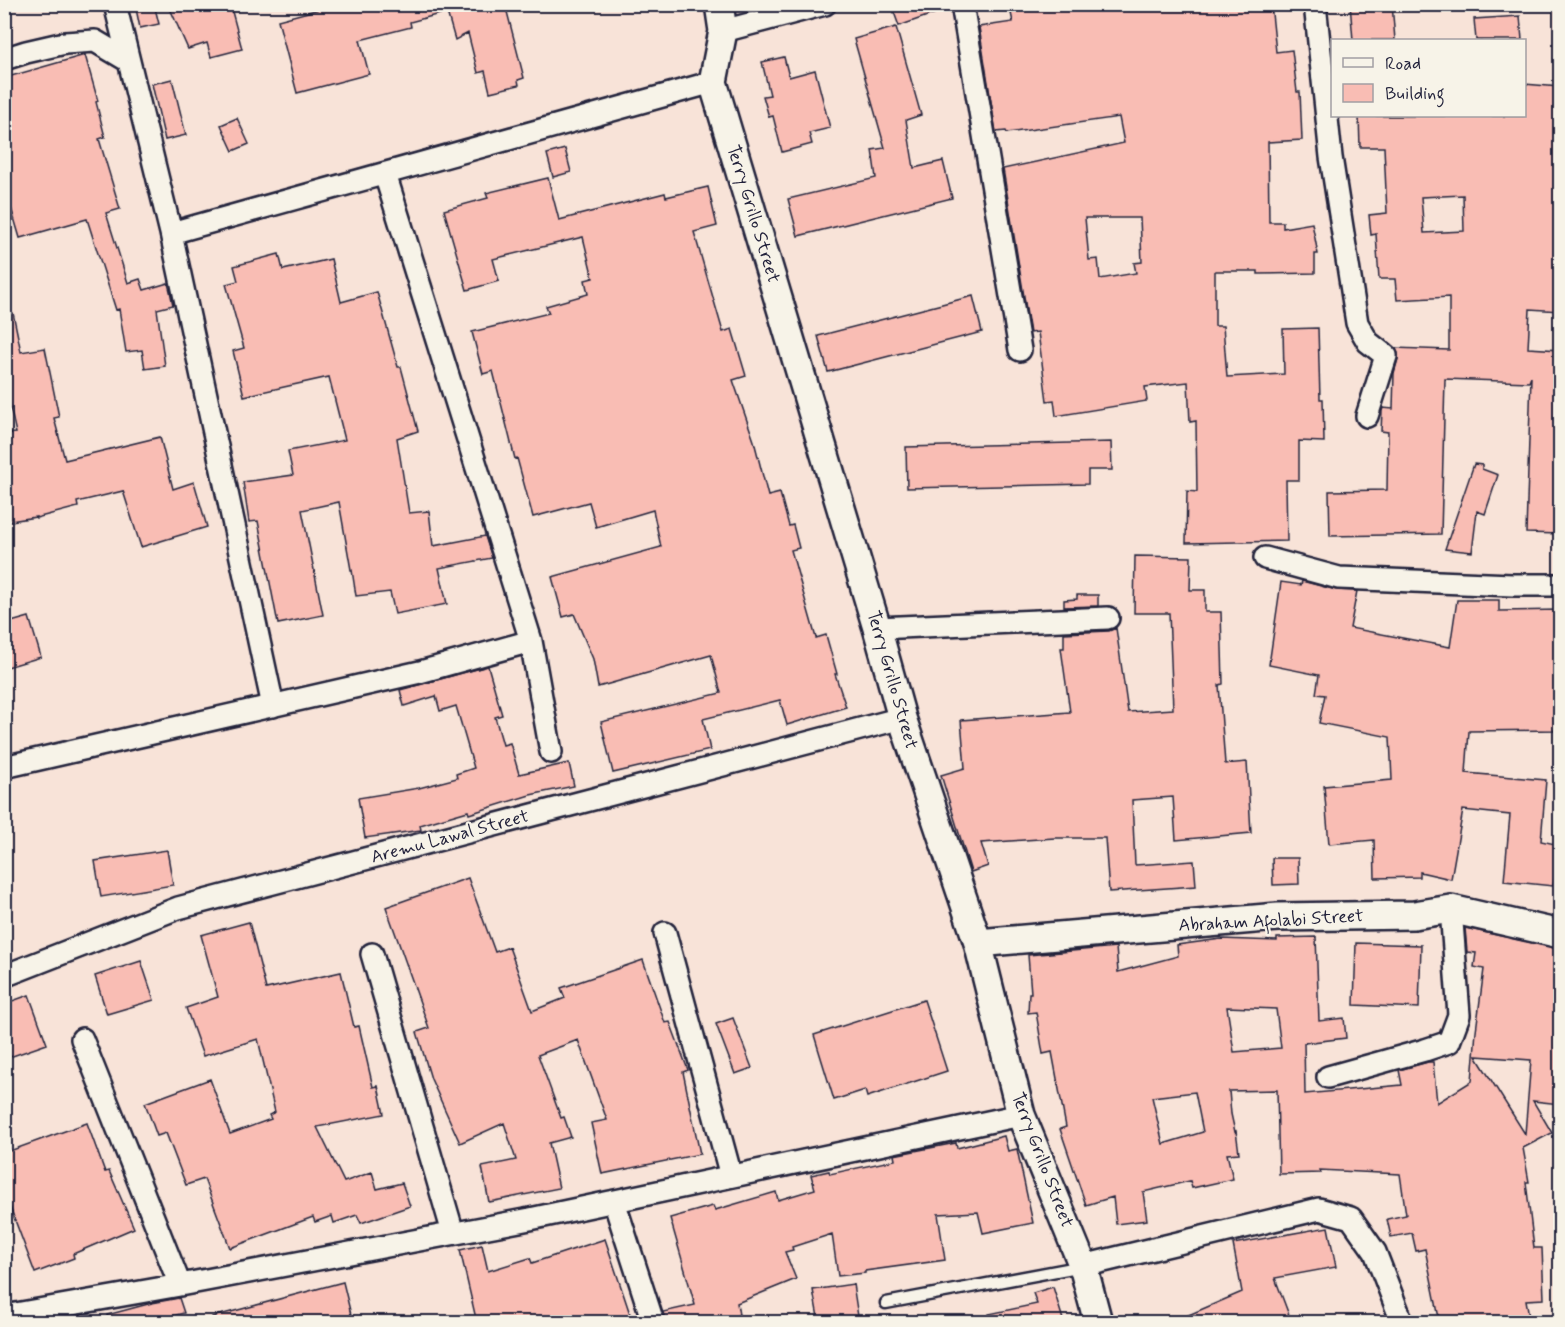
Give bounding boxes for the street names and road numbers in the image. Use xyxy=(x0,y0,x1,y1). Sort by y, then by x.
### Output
street label: Terry Grillo Street xyxy=(721,142,785,286)
street label: Terry Grillo Street xyxy=(861,608,923,752)
street label: Aremu Lawal Street xyxy=(368,804,532,870)
street label: Abraham Afolabi Street xyxy=(1178,904,1364,940)
street label: Terry Grillo Street xyxy=(1005,1089,1079,1231)

